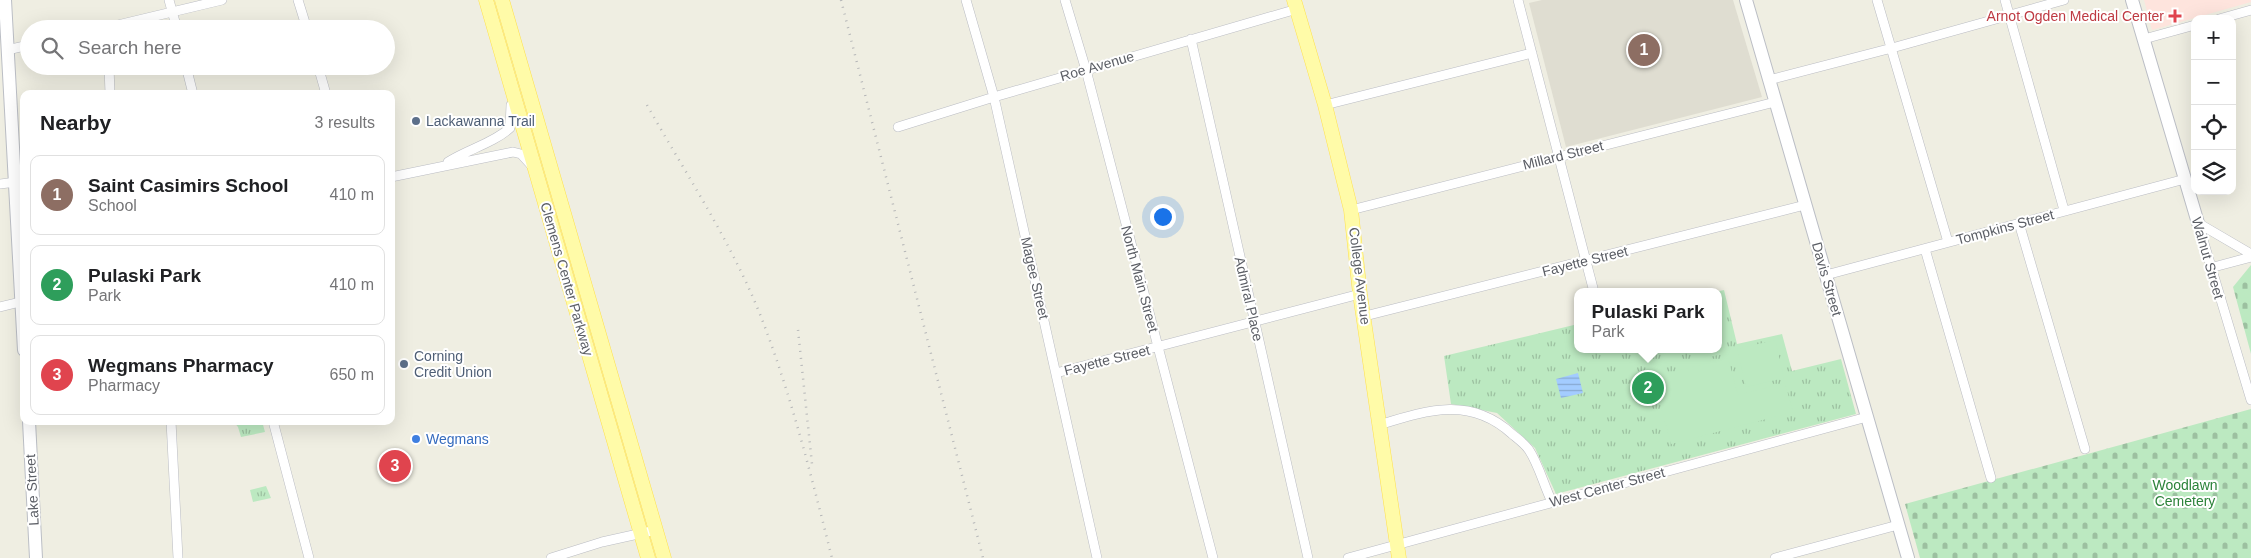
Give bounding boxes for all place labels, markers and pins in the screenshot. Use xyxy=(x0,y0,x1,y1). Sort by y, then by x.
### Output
place label: Arnot Ogden Medical Center xyxy=(1987,8,2164,24)
marker: Arnot Ogden Medical Center xyxy=(2168,9,2182,23)
pin: 1 xyxy=(1628,31,1660,69)
place label: Lackawanna Trail xyxy=(426,113,535,129)
marker: Lackawanna Trail xyxy=(410,115,422,127)
place label: Corning Credit Union xyxy=(414,348,492,380)
marker: Corning Credit Union xyxy=(398,358,410,370)
pin: 2 xyxy=(1632,369,1664,407)
place label: Wegmans xyxy=(426,431,489,447)
marker: Wegmans xyxy=(410,433,422,445)
pin: 3 xyxy=(379,447,411,485)

